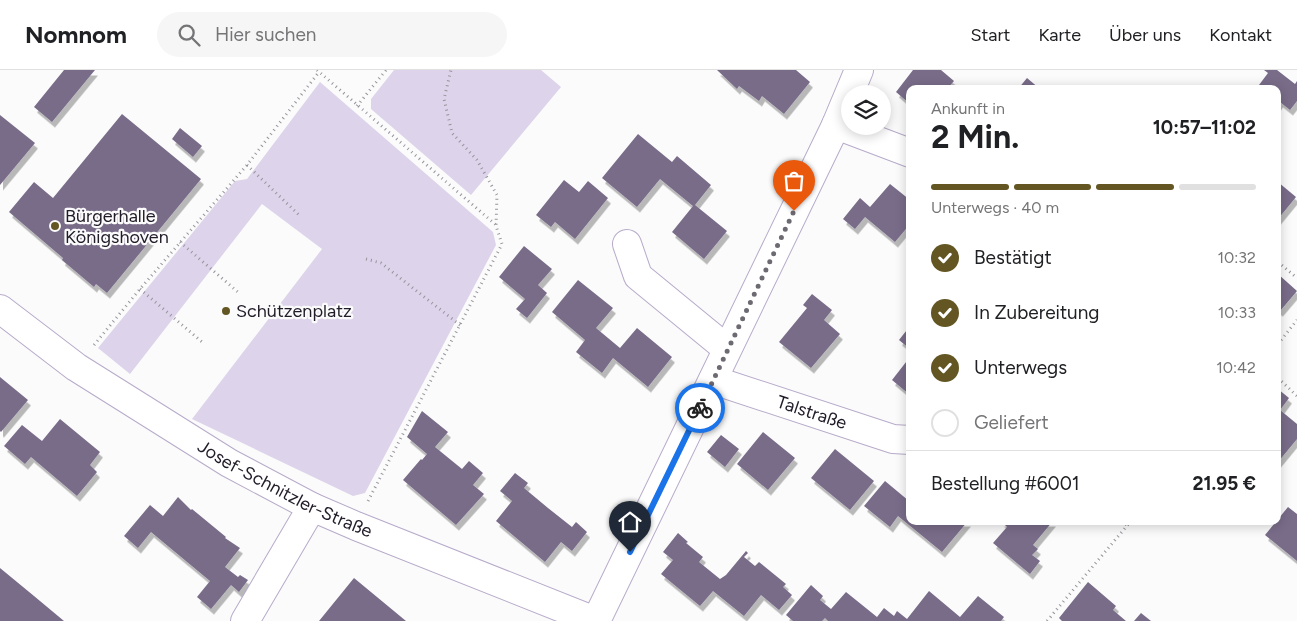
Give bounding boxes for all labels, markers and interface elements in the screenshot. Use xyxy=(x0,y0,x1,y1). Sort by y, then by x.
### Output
search box xyxy=(157,12,507,57)
text: Nomnom xyxy=(25,20,127,49)
icon: search xyxy=(175,21,203,49)
text: Hier suchen xyxy=(215,23,316,46)
text: Start xyxy=(971,24,1010,46)
text: Karte xyxy=(1038,24,1081,46)
text: Über uns xyxy=(1109,24,1181,46)
text: Kontakt xyxy=(1209,24,1272,46)
map controls xyxy=(841,85,891,135)
button: layers xyxy=(841,85,891,135)
text: Ankunft in xyxy=(931,99,1005,118)
text: 10:57–11:02 xyxy=(1153,116,1256,139)
text: 2 Min. xyxy=(931,118,1019,156)
pin xyxy=(773,160,815,211)
icon: bag xyxy=(780,167,808,195)
text: Unterwegs · 40 m xyxy=(931,198,1059,217)
place label: Bürgerhalle Königshoven xyxy=(65,205,169,248)
marker: Bürgerhalle Königshoven xyxy=(49,220,61,232)
icon: check xyxy=(931,244,959,272)
text: Bestätigt xyxy=(974,246,1052,269)
text: 10:32 xyxy=(1217,248,1256,267)
icon: check xyxy=(931,299,959,327)
place label: Schützenplatz xyxy=(236,300,352,322)
text: In Zubereitung xyxy=(974,301,1099,324)
text: 10:33 xyxy=(1218,303,1256,322)
marker: Schützenplatz xyxy=(220,305,232,317)
icon: check xyxy=(931,354,959,382)
text: Unterwegs xyxy=(974,356,1067,379)
text: 10:42 xyxy=(1216,358,1256,377)
courier xyxy=(675,383,725,433)
street label: Talstraße xyxy=(774,391,850,434)
icon: bike xyxy=(686,394,714,422)
text: Geliefert xyxy=(974,411,1049,434)
street label: Josef-Schnitzler-Straße xyxy=(194,435,376,542)
text: Bestellung #6001 xyxy=(931,472,1080,495)
text: 21.95 € xyxy=(1192,472,1256,495)
pin xyxy=(609,501,651,552)
icon: home xyxy=(616,508,644,536)

